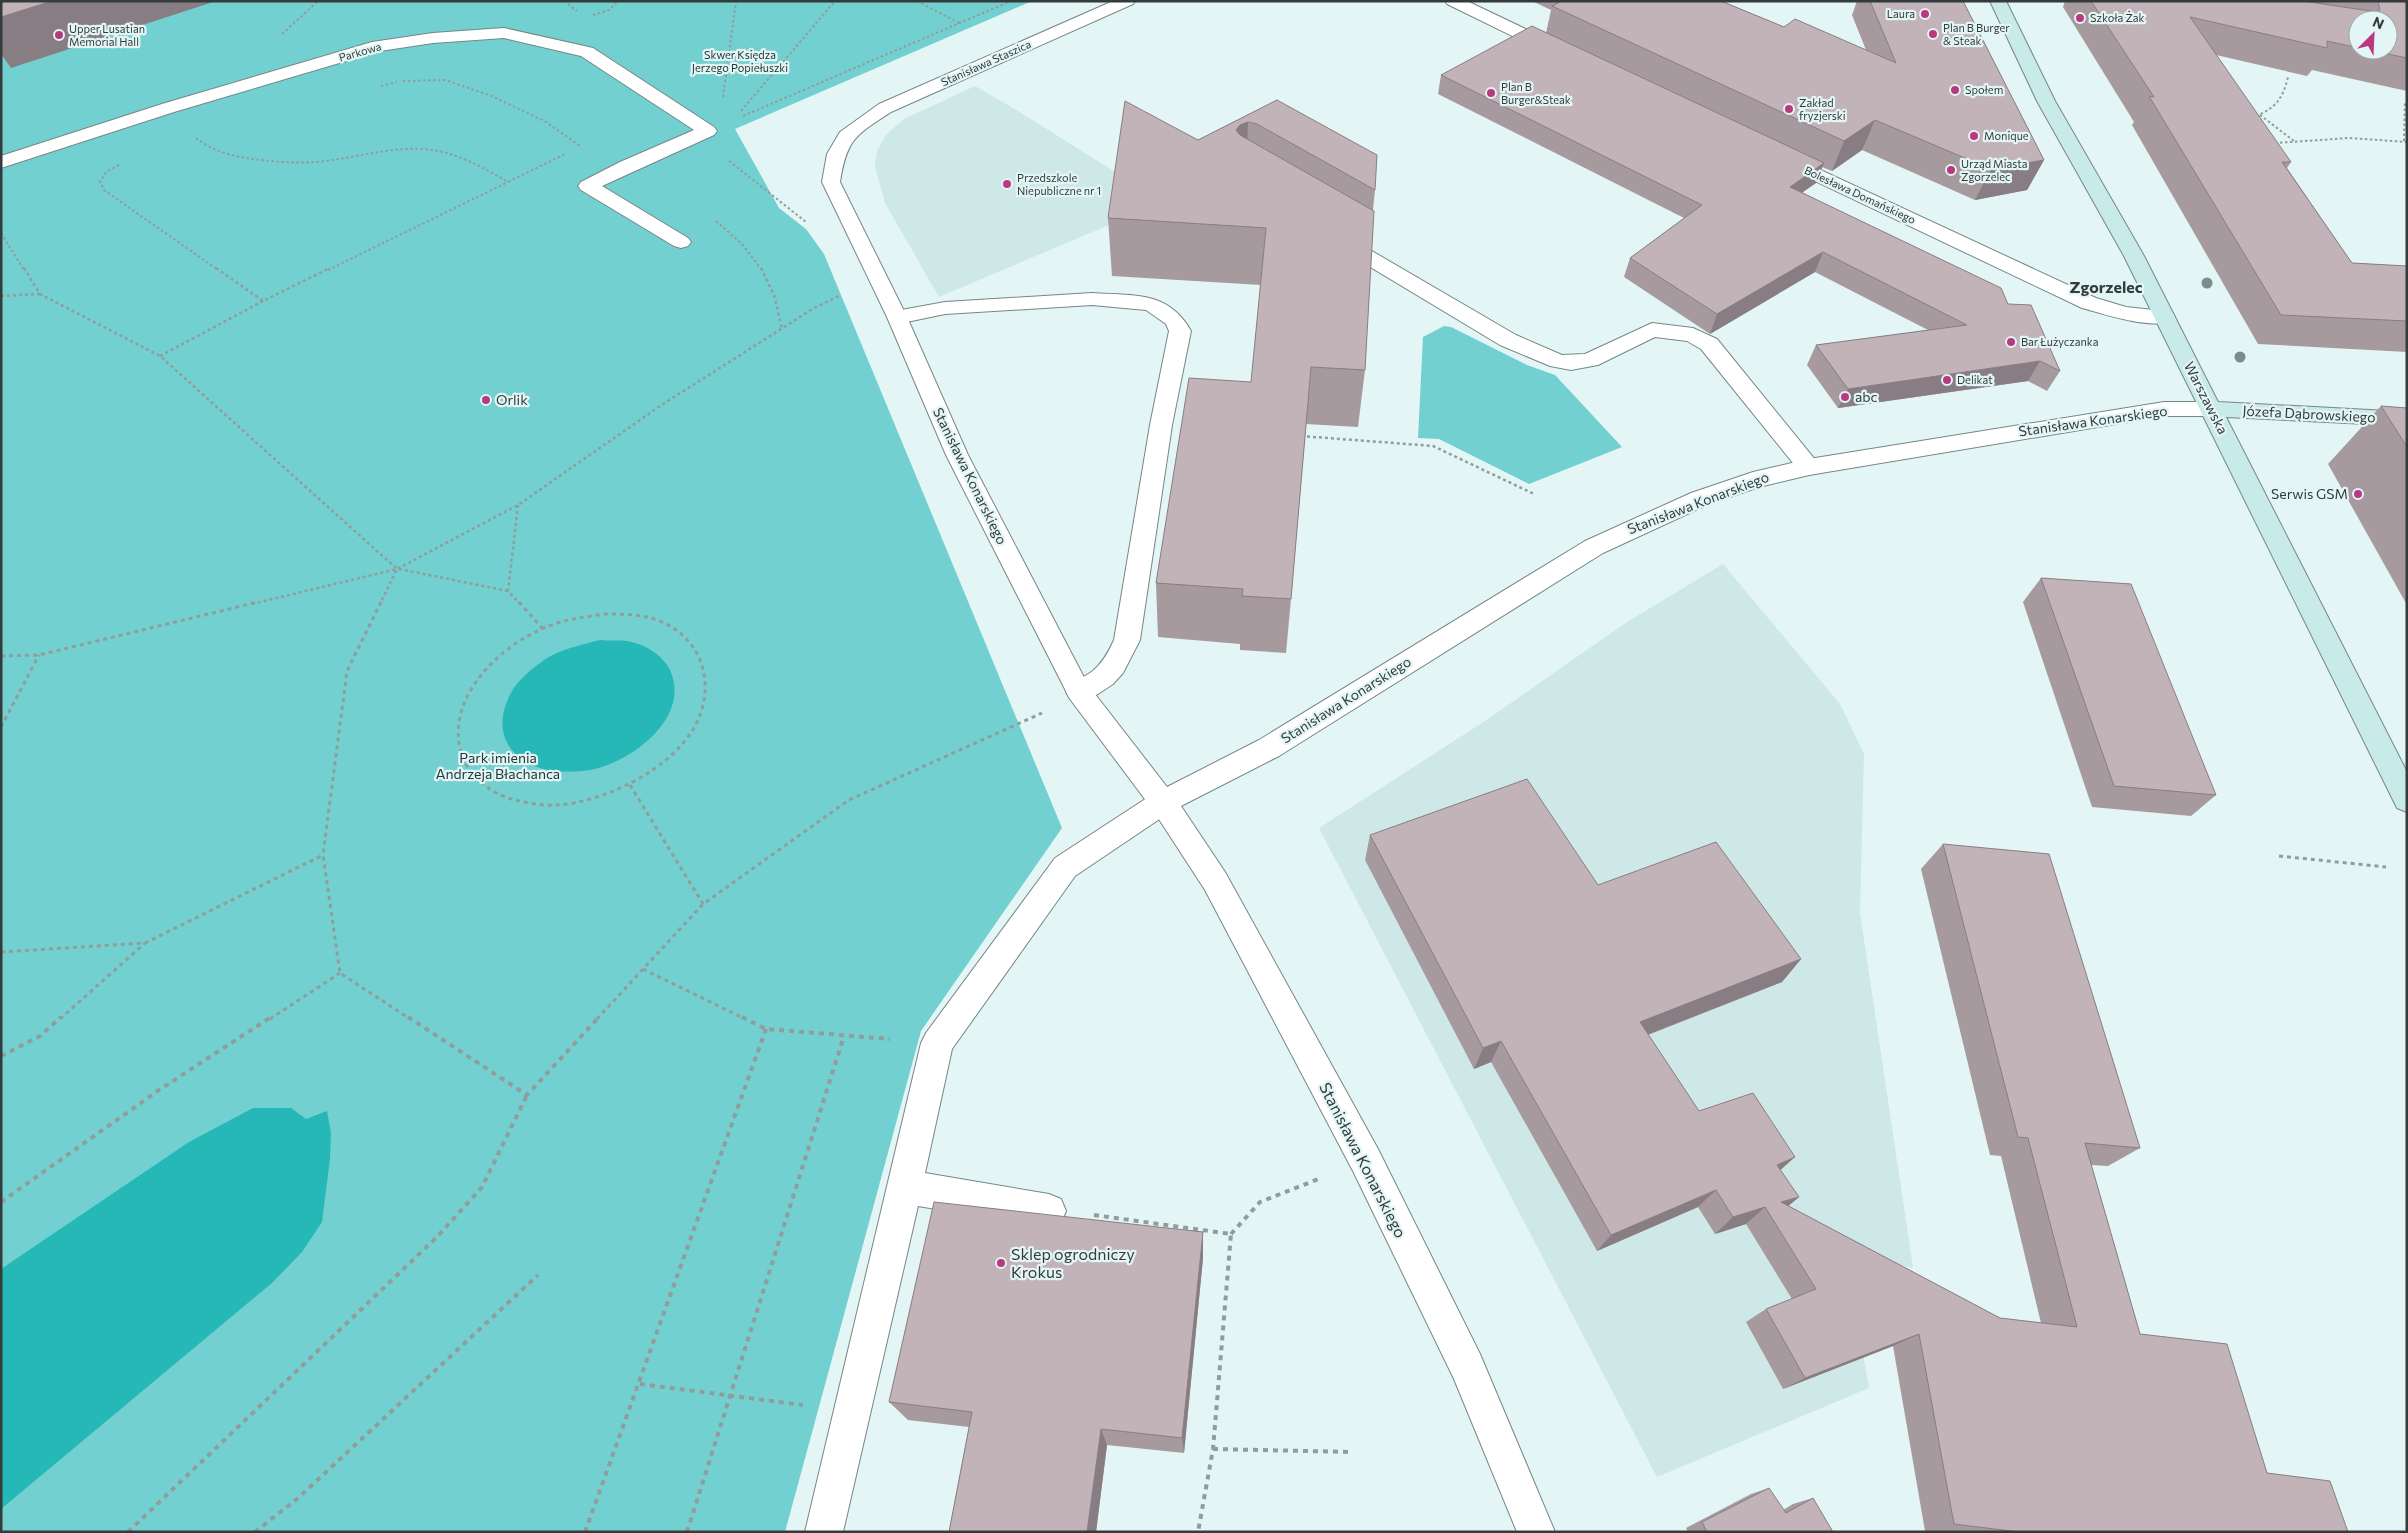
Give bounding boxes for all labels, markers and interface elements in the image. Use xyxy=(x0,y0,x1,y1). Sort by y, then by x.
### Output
place label: Laura xyxy=(1887,7,1915,20)
marker: Laura xyxy=(1919,8,1931,20)
place label: Szkoła Żak xyxy=(2090,10,2145,24)
north arrow xyxy=(2348,10,2398,60)
marker: Szkoła Żak xyxy=(2074,12,2086,24)
text: N xyxy=(2370,13,2387,33)
place label: Plan B Burger & Steak xyxy=(1943,21,2010,47)
place label: Upper Lusatian Memorial Hall xyxy=(69,22,145,48)
marker: Plan B Burger & Steak xyxy=(1927,28,1939,40)
marker: Upper Lusatian Memorial Hall xyxy=(53,29,65,41)
street label: Stanisława Staszica xyxy=(939,37,1033,88)
street label: Parkowa xyxy=(337,39,383,64)
park label: Skwer Księdza Jerzego Popiełuszki xyxy=(692,48,788,75)
place label: Plan B Burger&Steak xyxy=(1501,80,1571,106)
place label: Społem xyxy=(1965,83,2003,96)
marker: Społem xyxy=(1949,84,1961,96)
marker: Plan B Burger&Steak xyxy=(1485,87,1497,99)
place label: Zakład fryzjerski xyxy=(1799,96,1846,122)
marker: Zakład fryzjerski xyxy=(1783,103,1795,115)
place label: Monique xyxy=(1984,129,2029,142)
marker: Monique xyxy=(1968,130,1980,142)
place label: Urząd Miasta Zgorzelec xyxy=(1961,157,2027,183)
street label: Bolesława Domańskiego xyxy=(1803,163,1918,226)
marker: Urząd Miasta Zgorzelec xyxy=(1945,164,1957,176)
place label: Przedszkole Niepubliczne nr 1 xyxy=(1017,171,1101,197)
marker: Przedszkole Niepubliczne nr 1 xyxy=(1001,178,1013,190)
district label: Zgorzelec xyxy=(2070,277,2143,296)
place label: Bar Łużyczanka xyxy=(2021,335,2099,348)
marker: Bar Łużyczanka xyxy=(2005,336,2017,348)
street label: Warszawska xyxy=(2181,359,2232,437)
place label: Delikat xyxy=(1957,373,1993,386)
marker: Delikat xyxy=(1941,374,1953,386)
place label: abc xyxy=(1855,388,1878,405)
place label: Orlik xyxy=(496,391,528,408)
marker: abc xyxy=(1839,391,1851,403)
marker: Orlik xyxy=(480,394,492,406)
street label: Stanisława Konarskiego xyxy=(2017,402,2169,439)
street label: Józefa Dąbrowskiego xyxy=(2242,402,2376,425)
street label: Stanisława Konarskiego xyxy=(930,405,1011,547)
street label: Stanisława Konarskiego xyxy=(1625,468,1771,537)
place label: Serwis GSM xyxy=(2271,485,2348,502)
marker: Serwis GSM xyxy=(2352,488,2364,500)
street label: Stanisława Konarskiego xyxy=(1278,653,1414,747)
park label: Park imienia Andrzeja Błachanca xyxy=(436,749,560,782)
street label: Stanisława Konarskiego xyxy=(1316,1079,1411,1241)
place label: Sklep ogrodniczy Krokus xyxy=(1011,1244,1135,1281)
marker: Sklep ogrodniczy Krokus xyxy=(995,1257,1007,1269)

